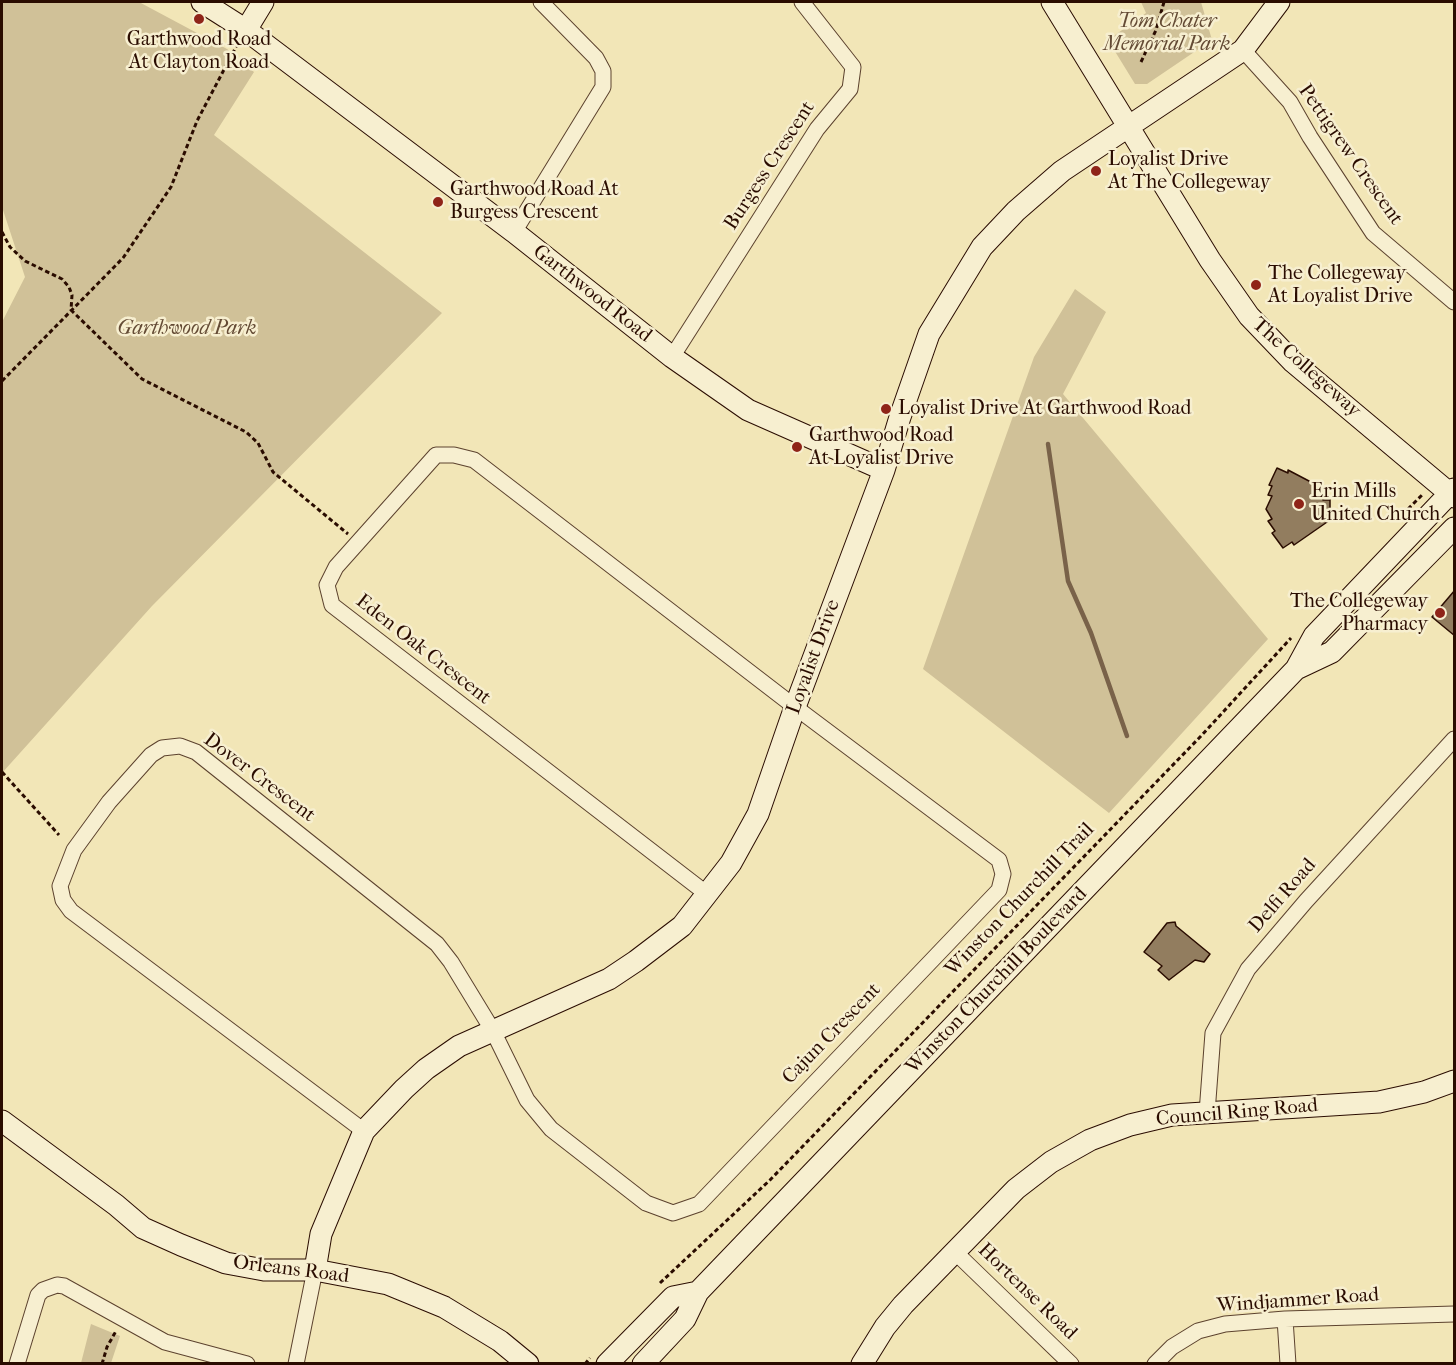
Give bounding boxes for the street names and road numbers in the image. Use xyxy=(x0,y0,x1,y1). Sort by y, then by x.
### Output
street label: Pettigrew Crescent xyxy=(1293,80,1407,230)
street label: Burgess Crescent xyxy=(719,97,821,235)
street label: Garthwood Road xyxy=(528,240,656,348)
street label: The Collegeway xyxy=(1247,313,1365,423)
street label: Eden Oak Crescent xyxy=(351,590,495,710)
street label: Loyalist Drive xyxy=(782,596,846,718)
street label: Dover Crescent xyxy=(198,728,320,828)
street label: Winston Churchill Trail xyxy=(940,818,1100,982)
street label: Delfi Road xyxy=(1244,854,1322,938)
street label: Winston Churchill Boulevard xyxy=(901,883,1093,1079)
street label: Cajun Crescent xyxy=(778,978,886,1090)
street label: Council Ring Road xyxy=(1155,1094,1319,1132)
street label: Hortense Road xyxy=(972,1239,1082,1345)
street label: Orleans Road xyxy=(232,1251,350,1289)
street label: Windjammer Road xyxy=(1216,1283,1380,1319)

